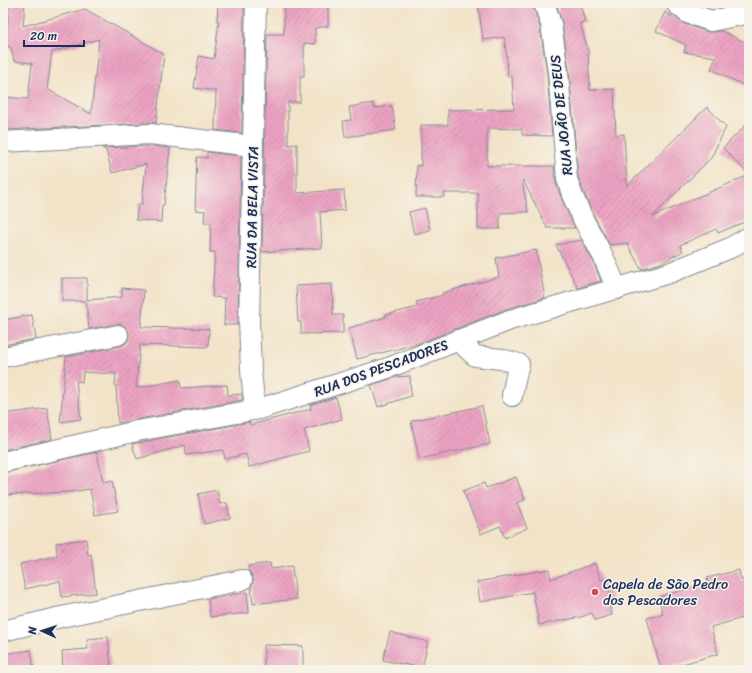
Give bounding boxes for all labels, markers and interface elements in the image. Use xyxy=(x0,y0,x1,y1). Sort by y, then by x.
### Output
scale bar xyxy=(24,22,84,48)
text: 20 m xyxy=(30,25,57,47)
street label: RUA JOÃO DE DEUS xyxy=(543,53,580,177)
street label: RUA DA BELA VISTA xyxy=(239,146,266,268)
street label: RUA DOS PESCADORES xyxy=(310,332,452,404)
place label: Capela de São Pedro dos Pescadores xyxy=(603,572,728,613)
marker: Capela de São Pedro dos Pescadores xyxy=(590,587,600,597)
north arrow xyxy=(22,611,62,651)
text: N xyxy=(23,626,42,636)

